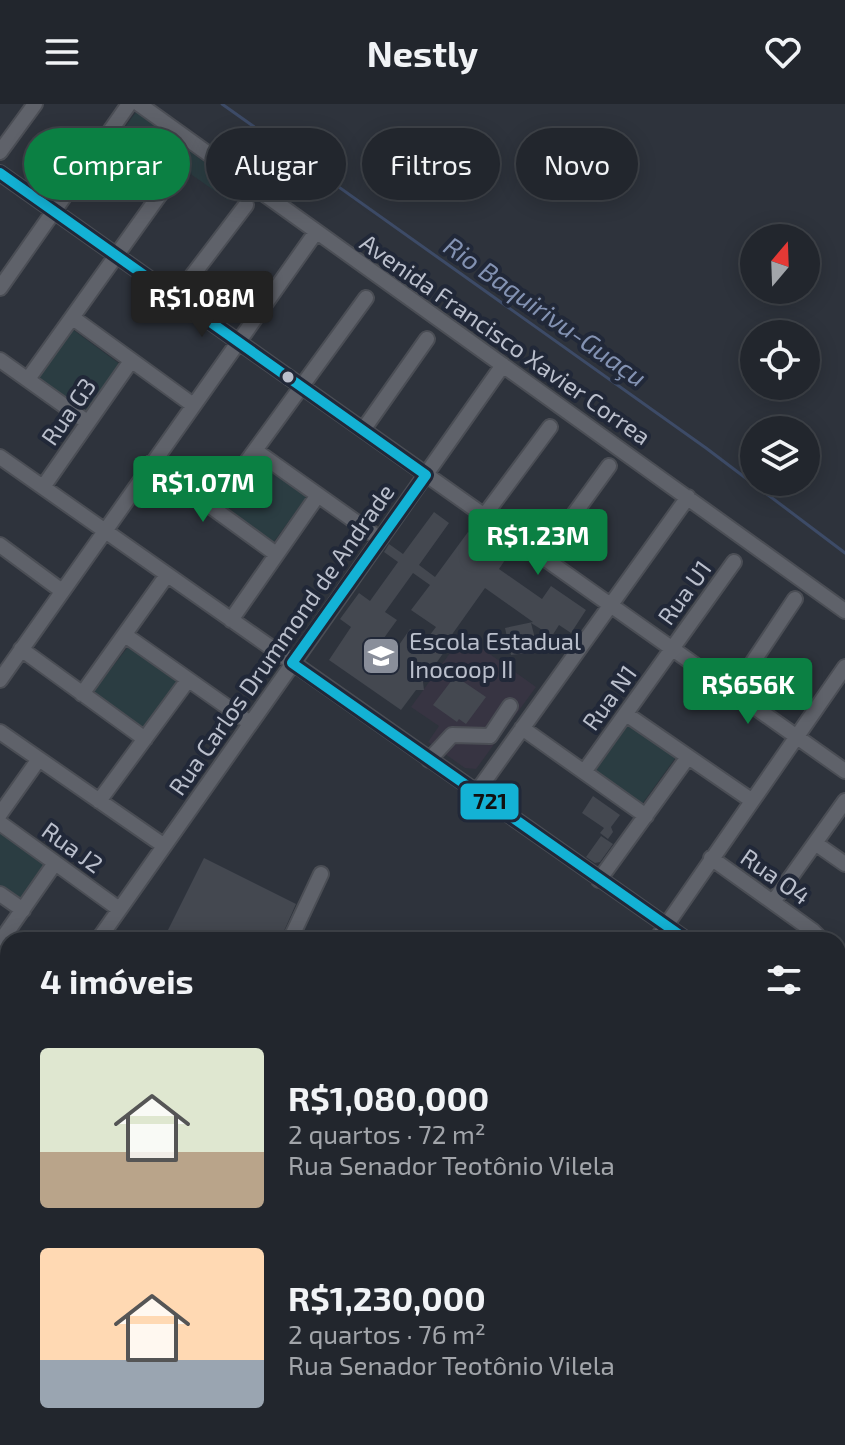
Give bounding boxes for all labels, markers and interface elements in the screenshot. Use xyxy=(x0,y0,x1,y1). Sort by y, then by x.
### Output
icon: menu xyxy=(40,30,84,74)
icon: heart xyxy=(761,30,805,74)
text: Nestly xyxy=(367,31,478,74)
chip: Comprar xyxy=(24,128,190,200)
chip: Alugar xyxy=(206,128,346,200)
chip: Filtros xyxy=(362,128,500,200)
chip: Novo xyxy=(516,128,638,200)
north arrow xyxy=(740,224,820,304)
map controls xyxy=(740,224,820,496)
street label: Avenida Francisco Xavier Correa xyxy=(355,227,657,450)
water label: Rio Baquirivu-Guaçu xyxy=(438,229,653,394)
pin: R$1.08M xyxy=(128,271,276,339)
text: R$1.08M xyxy=(149,281,255,312)
button: locate xyxy=(740,320,820,400)
unlabelled marker xyxy=(280,369,296,385)
street label: Rua G3 xyxy=(34,372,101,450)
button: layers xyxy=(740,416,820,496)
pin: R$1.07M xyxy=(129,456,277,524)
text: R$1.07M xyxy=(151,466,255,497)
street label: Rua Carlos Drummond de Andrade xyxy=(162,478,400,800)
pin: R$1.23M xyxy=(464,509,612,577)
text: R$1.23M xyxy=(486,519,590,550)
street label: Rua U1 xyxy=(651,554,717,630)
place label: Escola Estadual Inocoop II xyxy=(409,626,581,683)
school or university icon: Escola Estadual Inocoop II xyxy=(360,635,402,677)
pin: R$656K xyxy=(683,658,813,726)
street label: Rua N1 xyxy=(575,659,642,735)
text: R$656K xyxy=(701,668,795,699)
line badge: 721 xyxy=(459,782,520,821)
text: 721 xyxy=(473,787,507,813)
street label: Rua J2 xyxy=(37,815,109,879)
street label: Rua O4 xyxy=(736,842,816,910)
icon: filters xyxy=(762,958,806,1002)
text: 4 imóveis xyxy=(40,960,194,1001)
text: R$1,080,000 xyxy=(288,1077,489,1118)
icon: home xyxy=(104,1080,200,1176)
text: 2 quartos · 72 m² xyxy=(288,1118,486,1149)
text: Rua Senador Teotônio Vilela xyxy=(288,1149,615,1180)
text: R$1,230,000 xyxy=(288,1277,486,1318)
icon: home xyxy=(104,1280,200,1376)
text: 2 quartos · 76 m² xyxy=(288,1318,486,1349)
text: Rua Senador Teotônio Vilela xyxy=(288,1349,615,1380)

